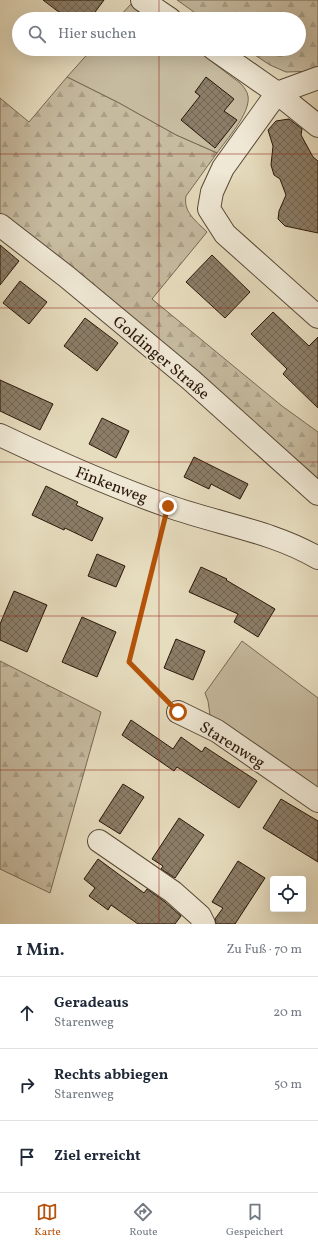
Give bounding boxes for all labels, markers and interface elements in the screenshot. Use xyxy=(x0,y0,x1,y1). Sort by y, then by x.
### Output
search box xyxy=(12,12,306,56)
icon: search xyxy=(26,23,48,45)
text: Hier suchen xyxy=(58,24,136,45)
street label: Goldinger Straße xyxy=(108,311,214,406)
street label: Finkenweg xyxy=(72,462,151,510)
route end xyxy=(159,497,177,515)
route start xyxy=(169,703,187,721)
street label: Starenweg xyxy=(195,717,269,775)
map controls xyxy=(270,876,306,912)
button: locate xyxy=(270,876,306,912)
text: 1 Min. xyxy=(16,939,65,962)
text: Zu Fuß · 70 m xyxy=(226,941,302,959)
text: Geradeaus xyxy=(54,993,129,1014)
icon: ahead xyxy=(16,1002,38,1024)
text: 20 m xyxy=(273,1004,302,1022)
text: Starenweg xyxy=(54,1014,114,1032)
text: Rechts abbiegen xyxy=(54,1065,169,1086)
icon: right xyxy=(16,1074,38,1096)
text: 50 m xyxy=(274,1076,302,1094)
text: Starenweg xyxy=(54,1086,114,1104)
icon: arrive xyxy=(16,1146,38,1168)
text: Ziel erreicht xyxy=(54,1146,141,1167)
tab: Karte xyxy=(34,1201,61,1240)
tab: Route xyxy=(129,1201,158,1240)
tab: Gespeichert xyxy=(226,1201,284,1240)

